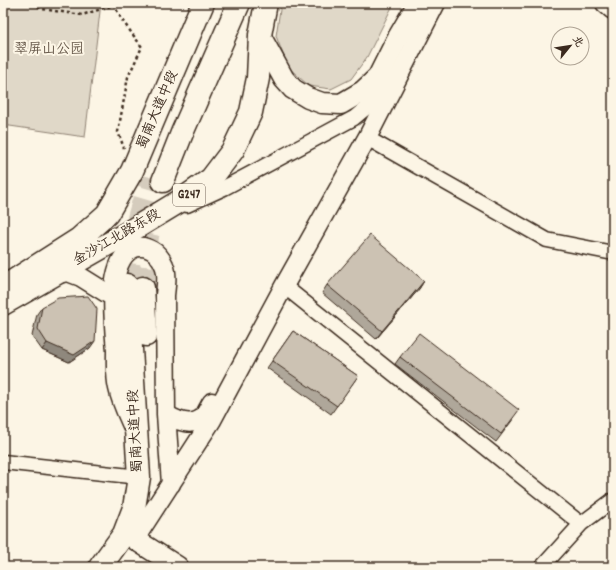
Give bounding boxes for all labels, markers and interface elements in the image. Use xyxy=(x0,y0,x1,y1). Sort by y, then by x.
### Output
north arrow xyxy=(550,26,590,66)
text: 北 xyxy=(567,33,587,51)
park label: 翠屏山公园 xyxy=(14,40,84,60)
street label: 蜀南大道中段 xyxy=(132,67,184,153)
road number: G247 xyxy=(173,184,205,206)
street label: 金沙江北路东段 xyxy=(70,205,164,271)
street label: 蜀南大道中段 xyxy=(124,389,148,473)

